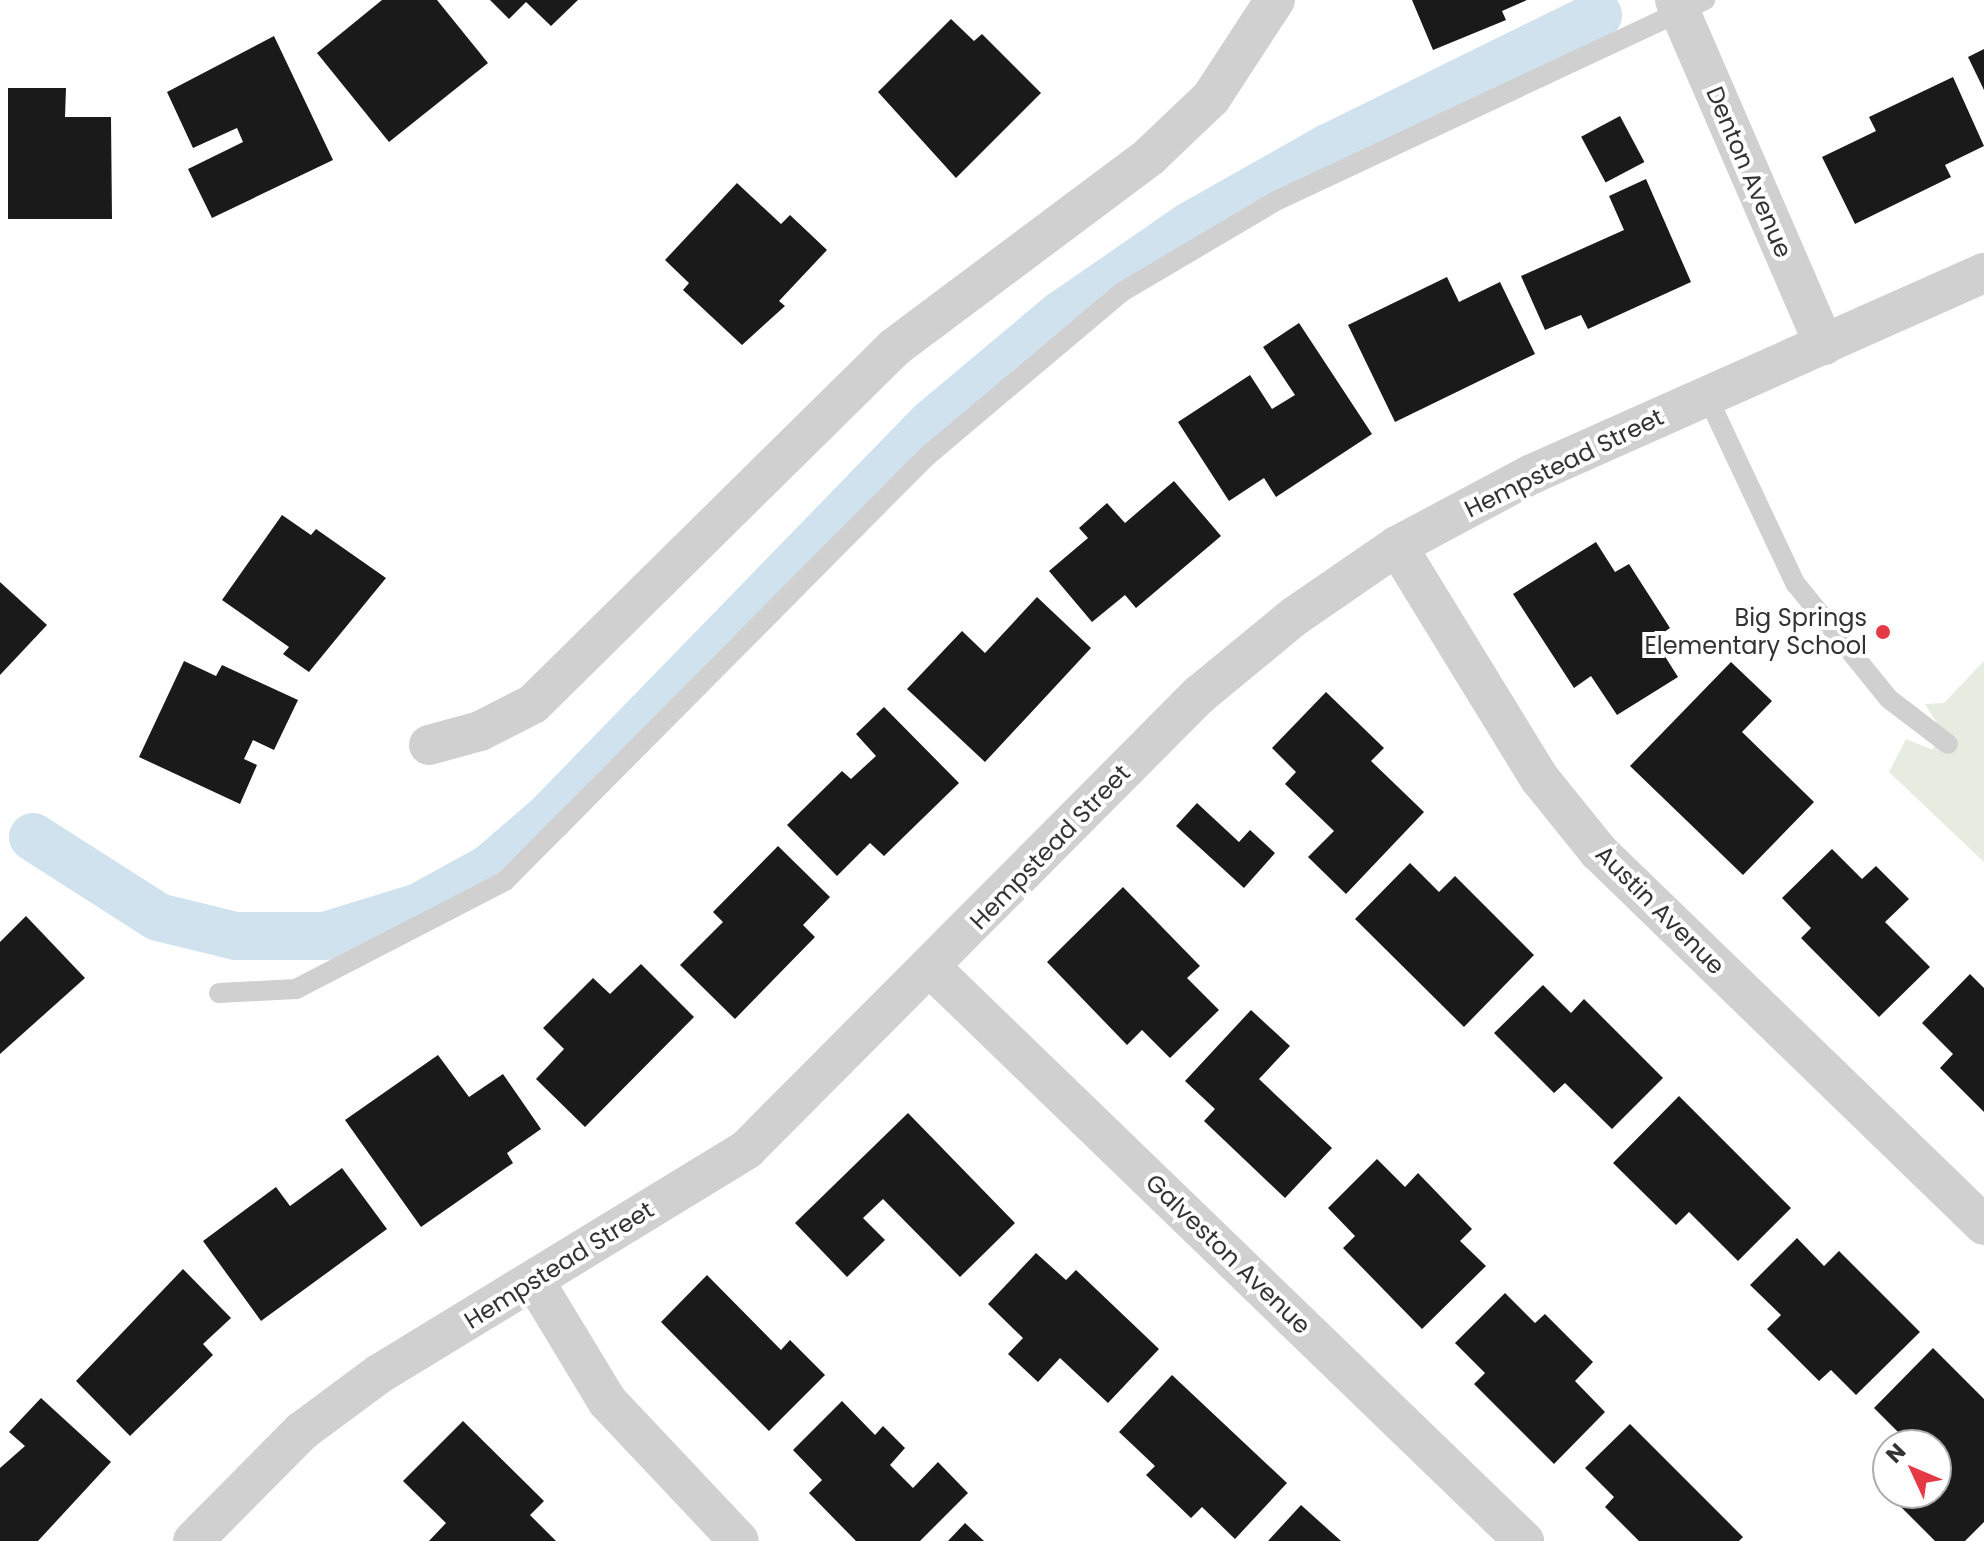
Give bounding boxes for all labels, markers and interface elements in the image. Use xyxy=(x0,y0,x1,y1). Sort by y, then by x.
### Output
street label: Denton Avenue xyxy=(1700,82,1798,262)
street label: Hempstead Street xyxy=(1460,402,1668,524)
place label: Big Springs Elementary School xyxy=(1644,604,1867,660)
marker: Big Springs Elementary School xyxy=(1874,623,1892,641)
street label: Hempstead Street xyxy=(964,759,1136,935)
street label: Austin Avenue xyxy=(1590,840,1730,980)
street label: Galveston Avenue xyxy=(1140,1168,1316,1340)
street label: Hempstead Street xyxy=(459,1195,659,1335)
north arrow xyxy=(1872,1429,1952,1509)
text: N xyxy=(1879,1437,1913,1470)

